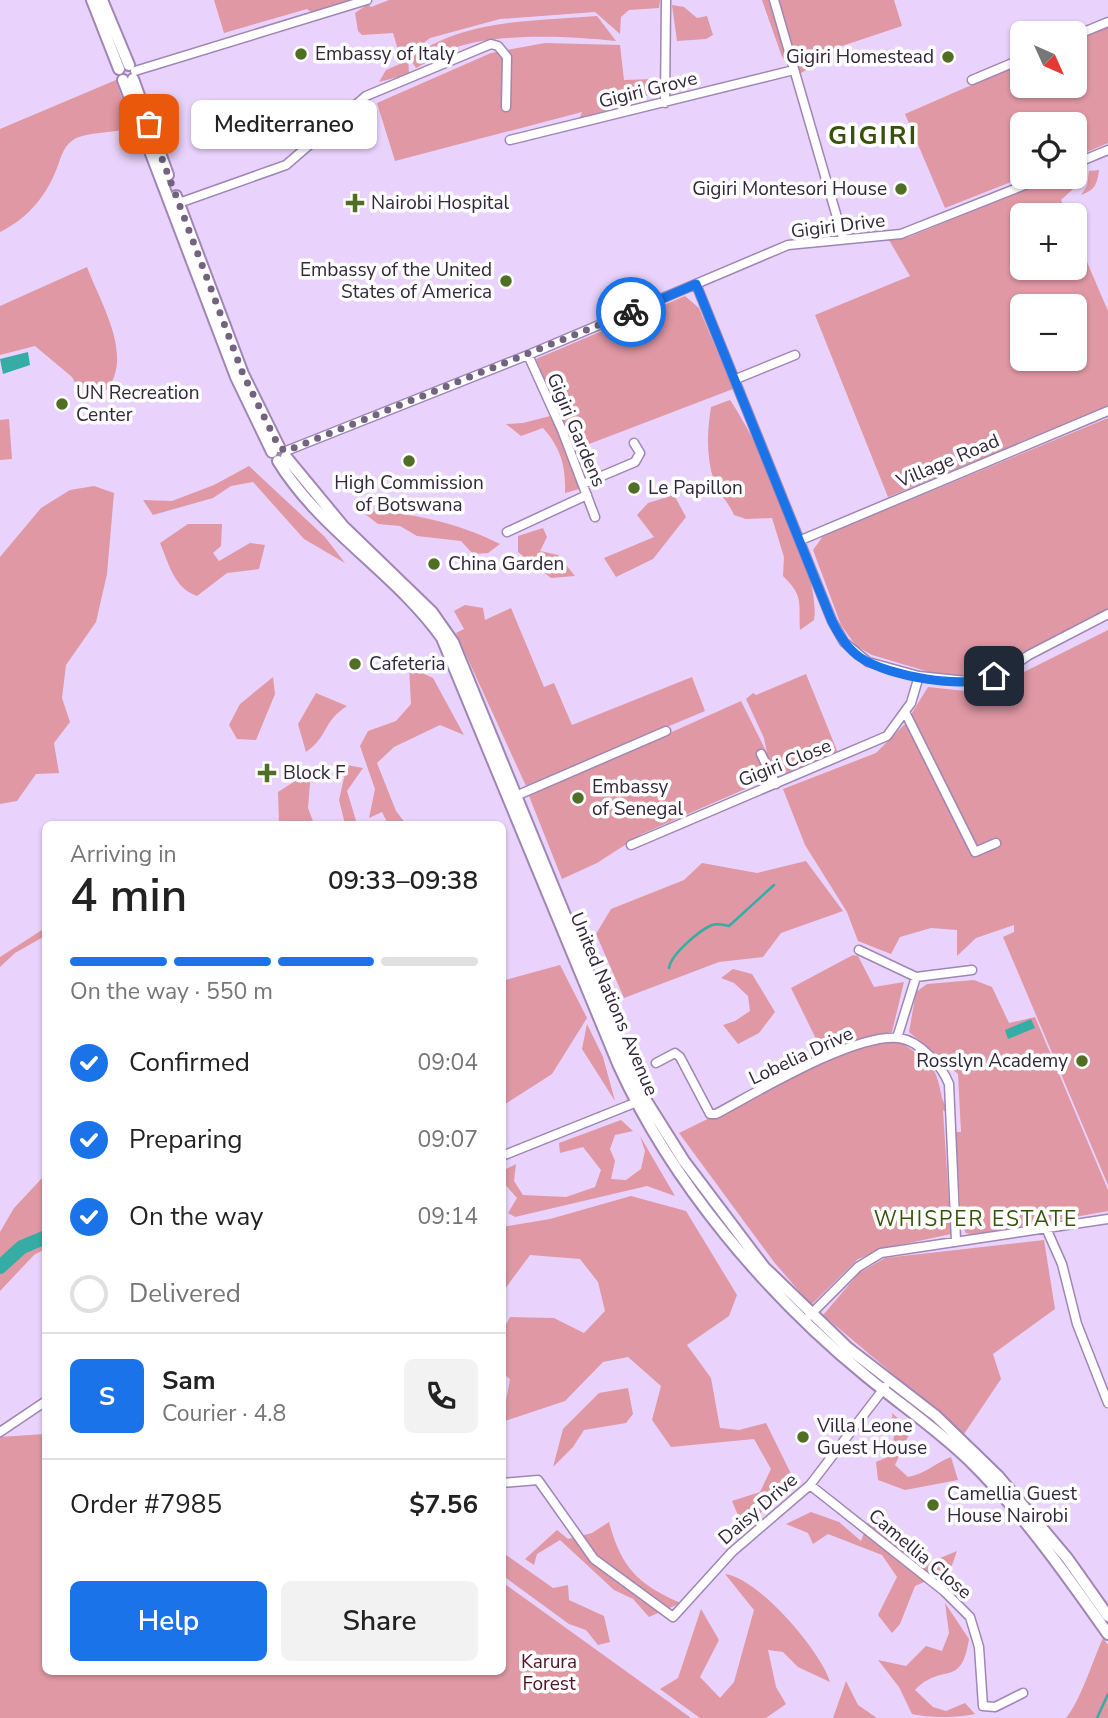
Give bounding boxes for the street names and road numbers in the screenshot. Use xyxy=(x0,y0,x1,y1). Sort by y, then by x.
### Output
street label: Gigiri Grove xyxy=(596,65,700,115)
street label: Gigiri Drive xyxy=(789,207,887,245)
street label: Gigiri Gardens xyxy=(540,369,612,491)
street label: Village Road xyxy=(892,428,1003,495)
street label: Gigiri Close xyxy=(735,733,835,793)
street label: United Nations Avenue xyxy=(564,908,664,1100)
street label: Lobelia Drive xyxy=(745,1021,857,1091)
street label: Daisy Drive xyxy=(713,1467,803,1551)
street label: Camellia Close xyxy=(863,1503,977,1605)

